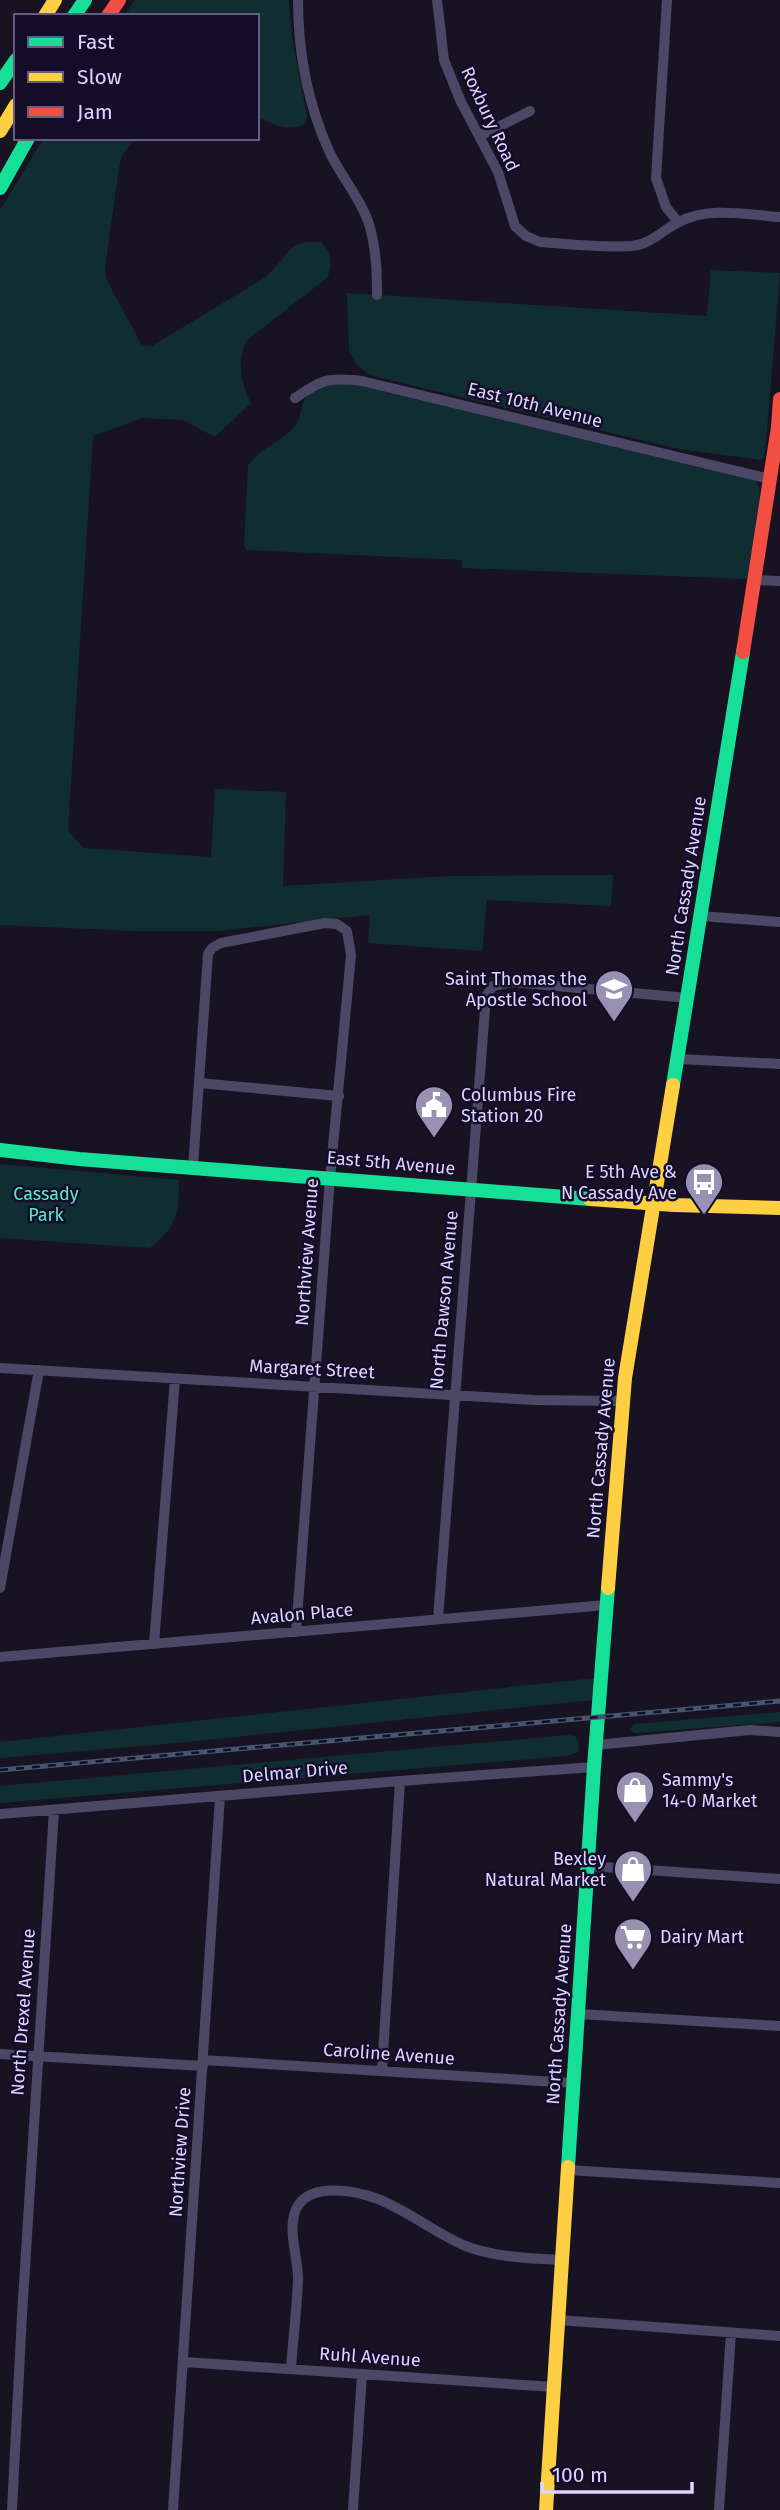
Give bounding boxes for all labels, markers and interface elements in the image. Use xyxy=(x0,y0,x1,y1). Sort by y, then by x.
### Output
legend xyxy=(14,14,259,140)
text: Fast xyxy=(77,29,115,55)
street label: Roxbury Road xyxy=(456,63,524,175)
text: Slow xyxy=(77,64,122,90)
text: Jam xyxy=(77,99,113,125)
street label: East 10th Avenue xyxy=(465,378,605,432)
street label: North Cassady Avenue xyxy=(661,795,711,977)
place label: Saint Thomas the Apostle School xyxy=(445,968,587,1011)
school or university icon: Saint Thomas the Apostle School xyxy=(593,968,635,1023)
public building icon: Columbus Fire Station 20 xyxy=(413,1084,455,1139)
place label: Columbus Fire Station 20 xyxy=(461,1084,576,1127)
street label: East 5th Avenue xyxy=(326,1146,456,1180)
place label: E 5th Ave & N Cassady Ave xyxy=(561,1161,677,1204)
bus stop icon: E 5th Ave & N Cassady Ave xyxy=(683,1161,725,1216)
street label: Northview Avenue xyxy=(291,1177,323,1327)
park label: Cassady Park xyxy=(13,1183,79,1226)
street label: North Dawson Avenue xyxy=(425,1210,463,1390)
street label: Margaret Street xyxy=(249,1355,376,1383)
street label: North Cassady Avenue xyxy=(582,1357,620,1539)
street label: Avalon Place xyxy=(250,1599,354,1629)
street label: Delmar Drive xyxy=(241,1756,349,1788)
shop icon: Sammy's 14-0 Market xyxy=(614,1769,656,1824)
place label: Sammy's 14-0 Market xyxy=(662,1769,758,1812)
place label: Bexley Natural Market xyxy=(485,1848,607,1891)
shop icon: Bexley Natural Market xyxy=(612,1848,654,1903)
supermarket icon: Dairy Mart xyxy=(612,1916,654,1971)
street label: North Cassady Avenue xyxy=(542,1923,576,2105)
place label: Dairy Mart xyxy=(660,1926,745,1948)
street label: North Drexel Avenue xyxy=(6,1928,40,2096)
street label: Caroline Avenue xyxy=(322,2038,456,2070)
street label: Northview Drive xyxy=(164,2086,196,2218)
street label: Ruhl Avenue xyxy=(319,2342,421,2372)
scale bar xyxy=(542,2450,692,2494)
text: 100 m xyxy=(552,2462,608,2488)

